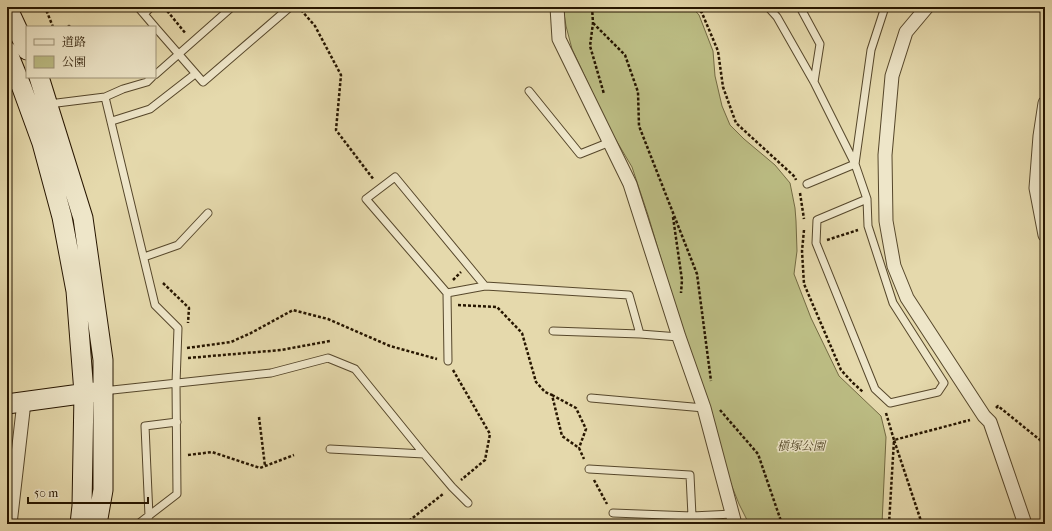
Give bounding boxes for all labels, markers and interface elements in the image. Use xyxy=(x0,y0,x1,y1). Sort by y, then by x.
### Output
legend xyxy=(26,26,156,78)
text: 道路 xyxy=(62,35,86,49)
text: 公園 xyxy=(62,55,86,69)
park label: 槇塚公園 xyxy=(777,439,827,453)
scale bar xyxy=(28,479,148,505)
text: 50 m xyxy=(34,486,58,500)

